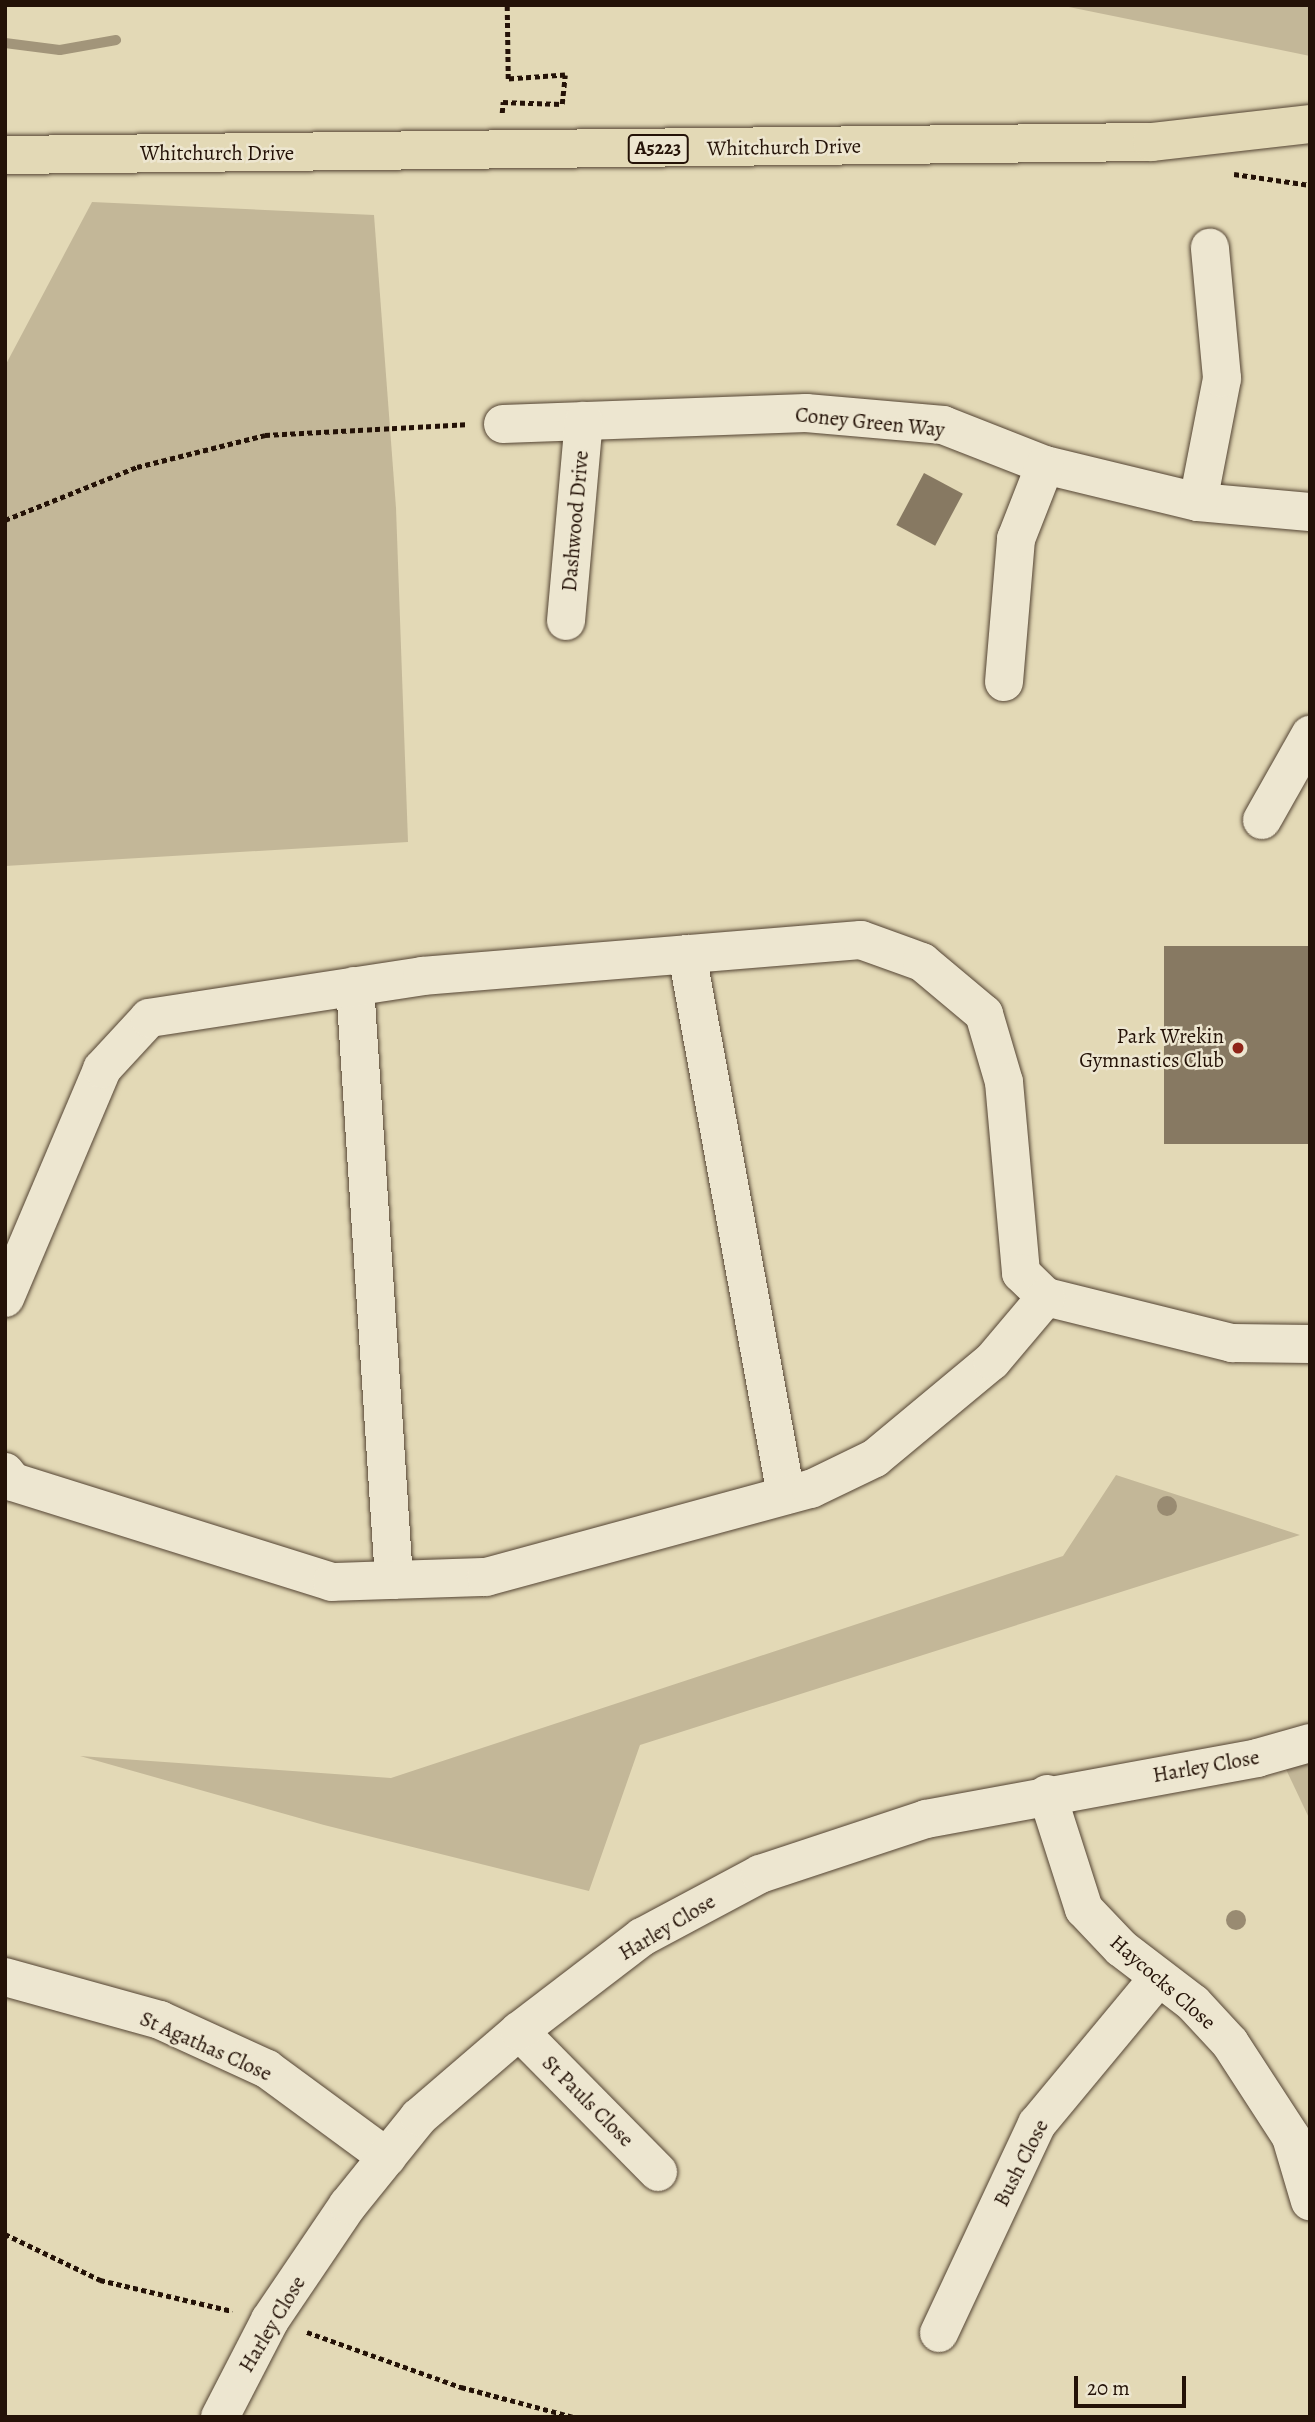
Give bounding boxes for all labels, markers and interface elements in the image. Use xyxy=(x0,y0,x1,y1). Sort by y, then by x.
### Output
street label: Whitchurch Drive xyxy=(707,133,861,161)
road number: A5223 xyxy=(626,134,690,164)
street label: Whitchurch Drive xyxy=(140,140,294,166)
street label: Coney Green Way xyxy=(794,402,946,442)
street label: Dashwood Drive xyxy=(556,449,594,593)
place label: Park Wrekin Gymnastics Club xyxy=(1079,1023,1224,1073)
marker: Park Wrekin Gymnastics Club xyxy=(1230,1040,1246,1056)
street label: Harley Close xyxy=(1151,1744,1261,1788)
street label: Harley Close xyxy=(614,1888,720,1966)
street label: Haycocks Close xyxy=(1105,1929,1221,2035)
street label: St Agathas Close xyxy=(136,2006,276,2086)
street label: St Pauls Close xyxy=(537,2050,639,2152)
street label: Bush Close xyxy=(988,2115,1054,2211)
street label: Harley Close xyxy=(233,2271,311,2377)
scale bar xyxy=(1077,2362,1189,2406)
text: 20 m xyxy=(1087,2374,1130,2402)

